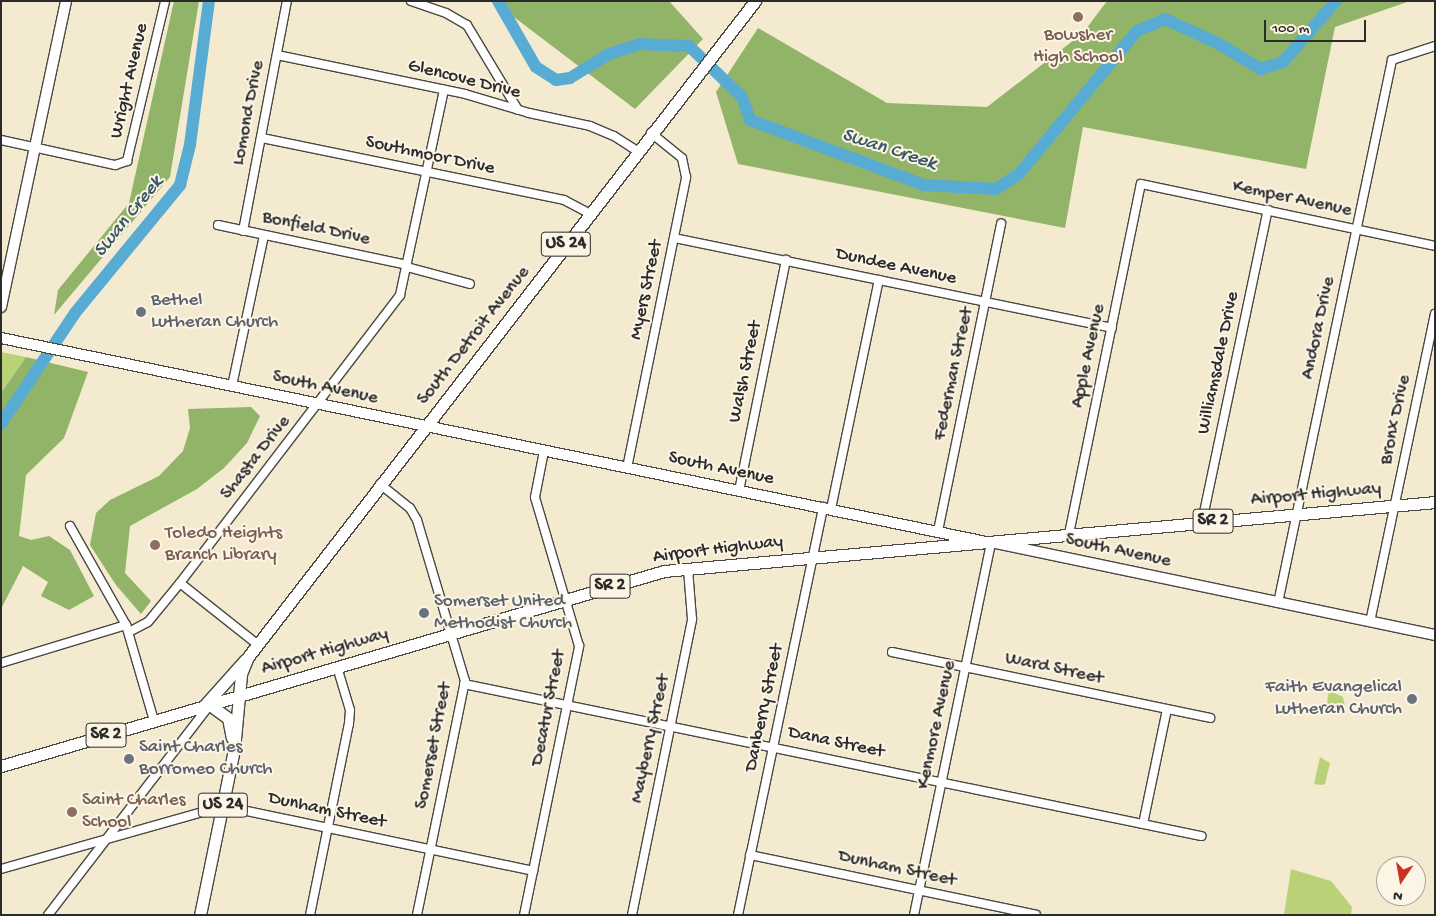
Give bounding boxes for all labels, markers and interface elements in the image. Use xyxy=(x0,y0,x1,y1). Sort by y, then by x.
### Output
scale bar xyxy=(1266,10,1368,42)
marker: Bowsher High School xyxy=(1072,11,1084,23)
text: 100 m xyxy=(1272,20,1309,38)
street label: Wright Avenue xyxy=(106,21,154,141)
place label: Bowsher High School xyxy=(1033,25,1123,69)
street label: Glencove Drive xyxy=(405,55,523,105)
street label: Lomond Drive xyxy=(228,59,270,167)
water label: Swan Creek xyxy=(839,124,939,176)
street label: Southmoor Drive xyxy=(363,131,497,181)
water label: Swan Creek xyxy=(89,172,169,262)
street label: Kemper Avenue xyxy=(1230,175,1354,223)
street label: Bonfield Drive xyxy=(260,206,372,252)
road number: US 24 xyxy=(540,228,592,260)
street label: Myers Street xyxy=(625,238,669,342)
street label: Dundee Avenue xyxy=(834,243,958,291)
street label: South Detroit Avenue xyxy=(413,262,535,410)
street label: Andora Drive xyxy=(1297,275,1341,381)
place label: Bethel Lutheran Church xyxy=(151,290,278,334)
street label: Williamsdale Drive xyxy=(1193,290,1245,436)
street label: Apple Avenue xyxy=(1067,302,1111,410)
street label: Federman Street xyxy=(929,305,979,443)
marker: Bethel Lutheran Church xyxy=(135,306,147,318)
street label: Walsh Street xyxy=(724,319,768,425)
street label: South Avenue xyxy=(270,366,380,410)
street label: Bronx Drive xyxy=(1375,373,1417,467)
street label: Shasta Drive xyxy=(216,411,296,505)
street label: South Avenue xyxy=(666,447,776,491)
street label: Airport Highway xyxy=(1250,478,1382,512)
road number: SR 2 xyxy=(1192,506,1234,536)
place label: Toledo Heights Branch Library xyxy=(165,523,282,567)
street label: South Avenue xyxy=(1063,529,1173,573)
street label: Airport Highway xyxy=(652,531,784,569)
marker: Toledo Heights Branch Library xyxy=(149,539,161,551)
road number: SR 2 xyxy=(589,570,631,602)
place label: Somerset United Methodist Church xyxy=(434,591,572,635)
marker: Somerset United Methodist Church xyxy=(418,607,430,619)
street label: Airport Highway xyxy=(259,623,391,681)
street label: Danberry Street xyxy=(740,642,790,774)
street label: Ward Street xyxy=(1003,647,1105,691)
street label: Decatur Street xyxy=(527,648,571,768)
street label: Kenmore Avenue xyxy=(912,659,962,791)
street label: Mayberry Street xyxy=(626,673,676,805)
place label: Faith Evangelical Lutheran Church xyxy=(1265,677,1402,721)
street label: Somerset Street xyxy=(411,681,457,811)
marker: Faith Evangelical Lutheran Church xyxy=(1406,693,1418,705)
road number: SR 2 xyxy=(85,720,127,750)
street label: Dana Street xyxy=(786,722,886,764)
place label: Saint Charles Borromeo Church xyxy=(139,737,272,781)
marker: Saint Charles Borromeo Church xyxy=(123,753,135,765)
street label: Dunham Street xyxy=(266,787,388,835)
place label: Saint Charles School xyxy=(82,790,186,834)
road number: US 24 xyxy=(197,790,249,820)
marker: Saint Charles School xyxy=(66,806,78,818)
street label: Dunham Street xyxy=(836,845,958,893)
north arrow xyxy=(1376,856,1426,906)
text: N xyxy=(1392,886,1404,904)

